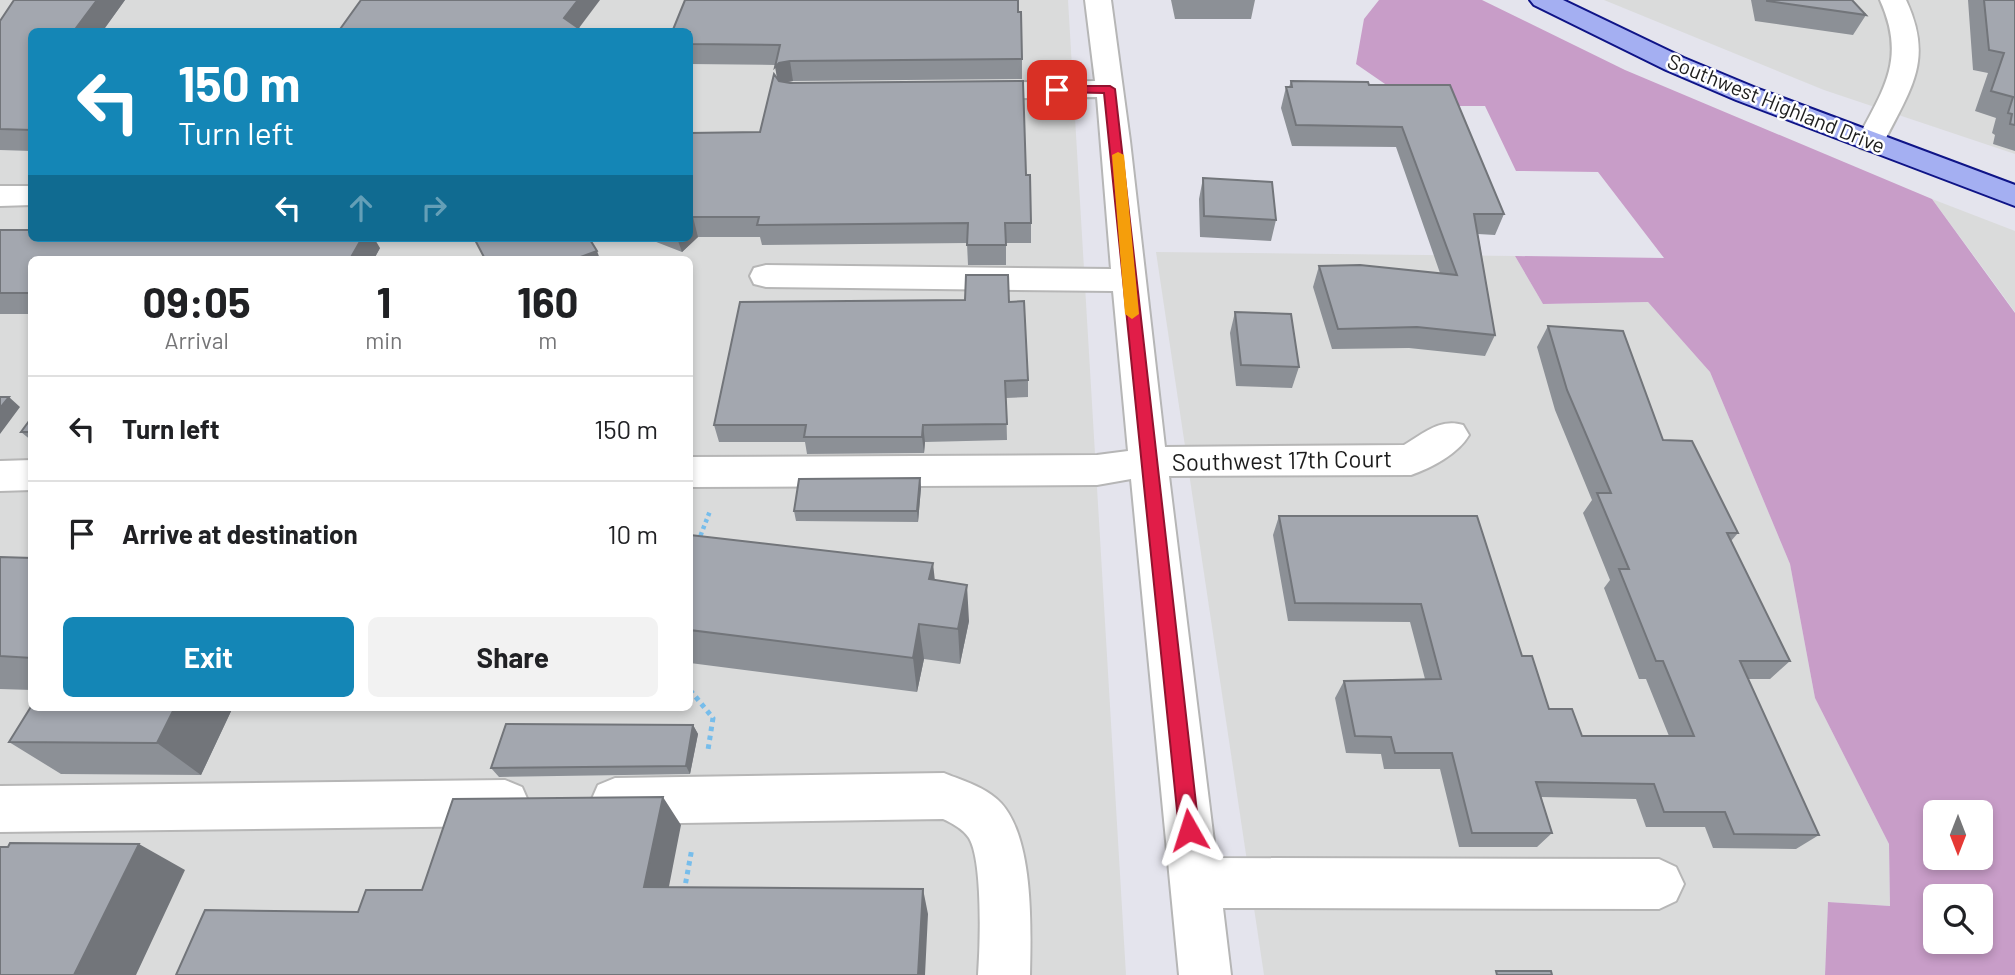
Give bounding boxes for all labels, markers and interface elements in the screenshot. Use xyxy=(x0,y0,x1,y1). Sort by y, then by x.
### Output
street label: Southwest Highland Drive xyxy=(1664,48,1889,158)
text: 150 m xyxy=(178,53,300,112)
icon: left xyxy=(63,56,154,147)
pin xyxy=(1027,60,1087,120)
icon: arrive xyxy=(1038,71,1076,109)
text: Turn left xyxy=(178,113,295,151)
icon: left xyxy=(269,189,307,227)
icon: ahead xyxy=(342,189,380,227)
icon: right xyxy=(415,189,453,227)
text: 09:05 xyxy=(143,276,251,326)
text: 1 xyxy=(376,276,391,326)
text: 160 xyxy=(517,276,578,326)
text: Arrival xyxy=(164,326,229,354)
text: min xyxy=(365,326,403,354)
text: m xyxy=(538,326,557,354)
icon: left xyxy=(63,410,101,448)
text: Turn left xyxy=(122,413,220,444)
text: 150 m xyxy=(594,413,658,444)
street label: Southwest 17th Court xyxy=(1172,443,1392,476)
icon: arrive xyxy=(63,515,101,553)
text: Arrive at destination xyxy=(122,518,358,549)
text: 10 m xyxy=(608,518,658,549)
button: Exit xyxy=(63,617,354,697)
button: Share xyxy=(368,617,658,697)
position arrow xyxy=(1152,793,1226,867)
north arrow xyxy=(1923,800,1993,870)
map controls xyxy=(1923,800,1993,954)
button: search xyxy=(1923,884,1993,954)

